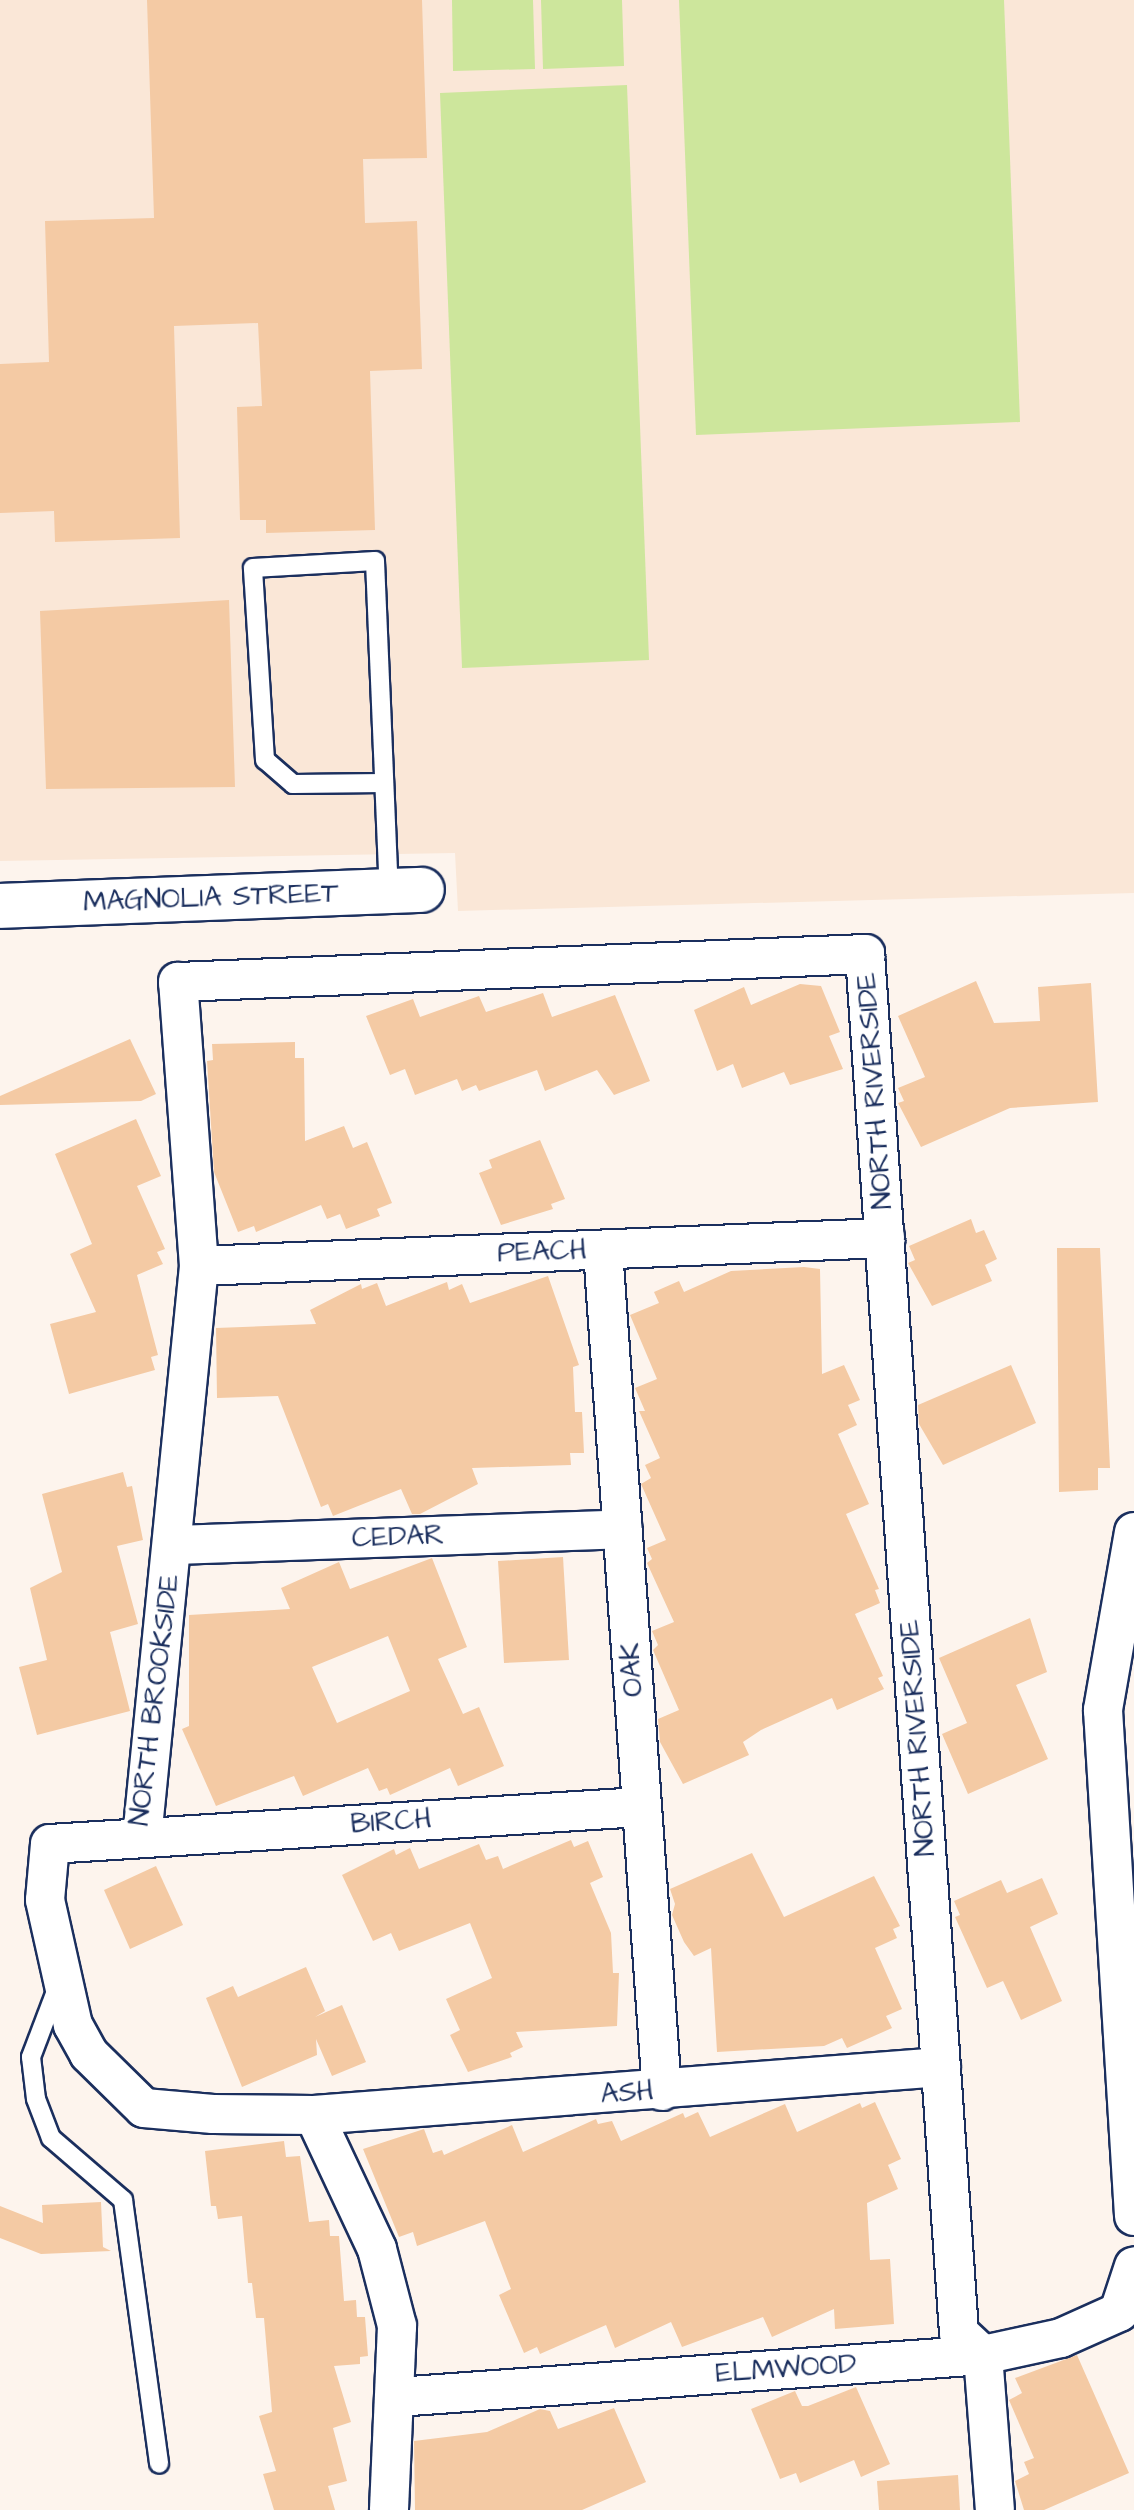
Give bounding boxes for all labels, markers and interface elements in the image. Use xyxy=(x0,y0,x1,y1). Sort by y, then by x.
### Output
street label: MAGNOLIA STREET xyxy=(83,877,339,919)
street label: NORTH RIVERSIDE xyxy=(850,972,900,1210)
street label: PEACH xyxy=(497,1234,587,1270)
street label: CEDAR xyxy=(351,1519,445,1555)
street label: NORTH BROOKSIDE xyxy=(123,1572,187,1828)
street label: NORTH RIVERSIDE xyxy=(893,1619,943,1857)
street label: OAK xyxy=(613,1642,651,1698)
street label: BIRCH xyxy=(349,1802,433,1842)
street label: ASH xyxy=(599,2074,655,2112)
street label: ELMWOOD xyxy=(714,2347,858,2391)

